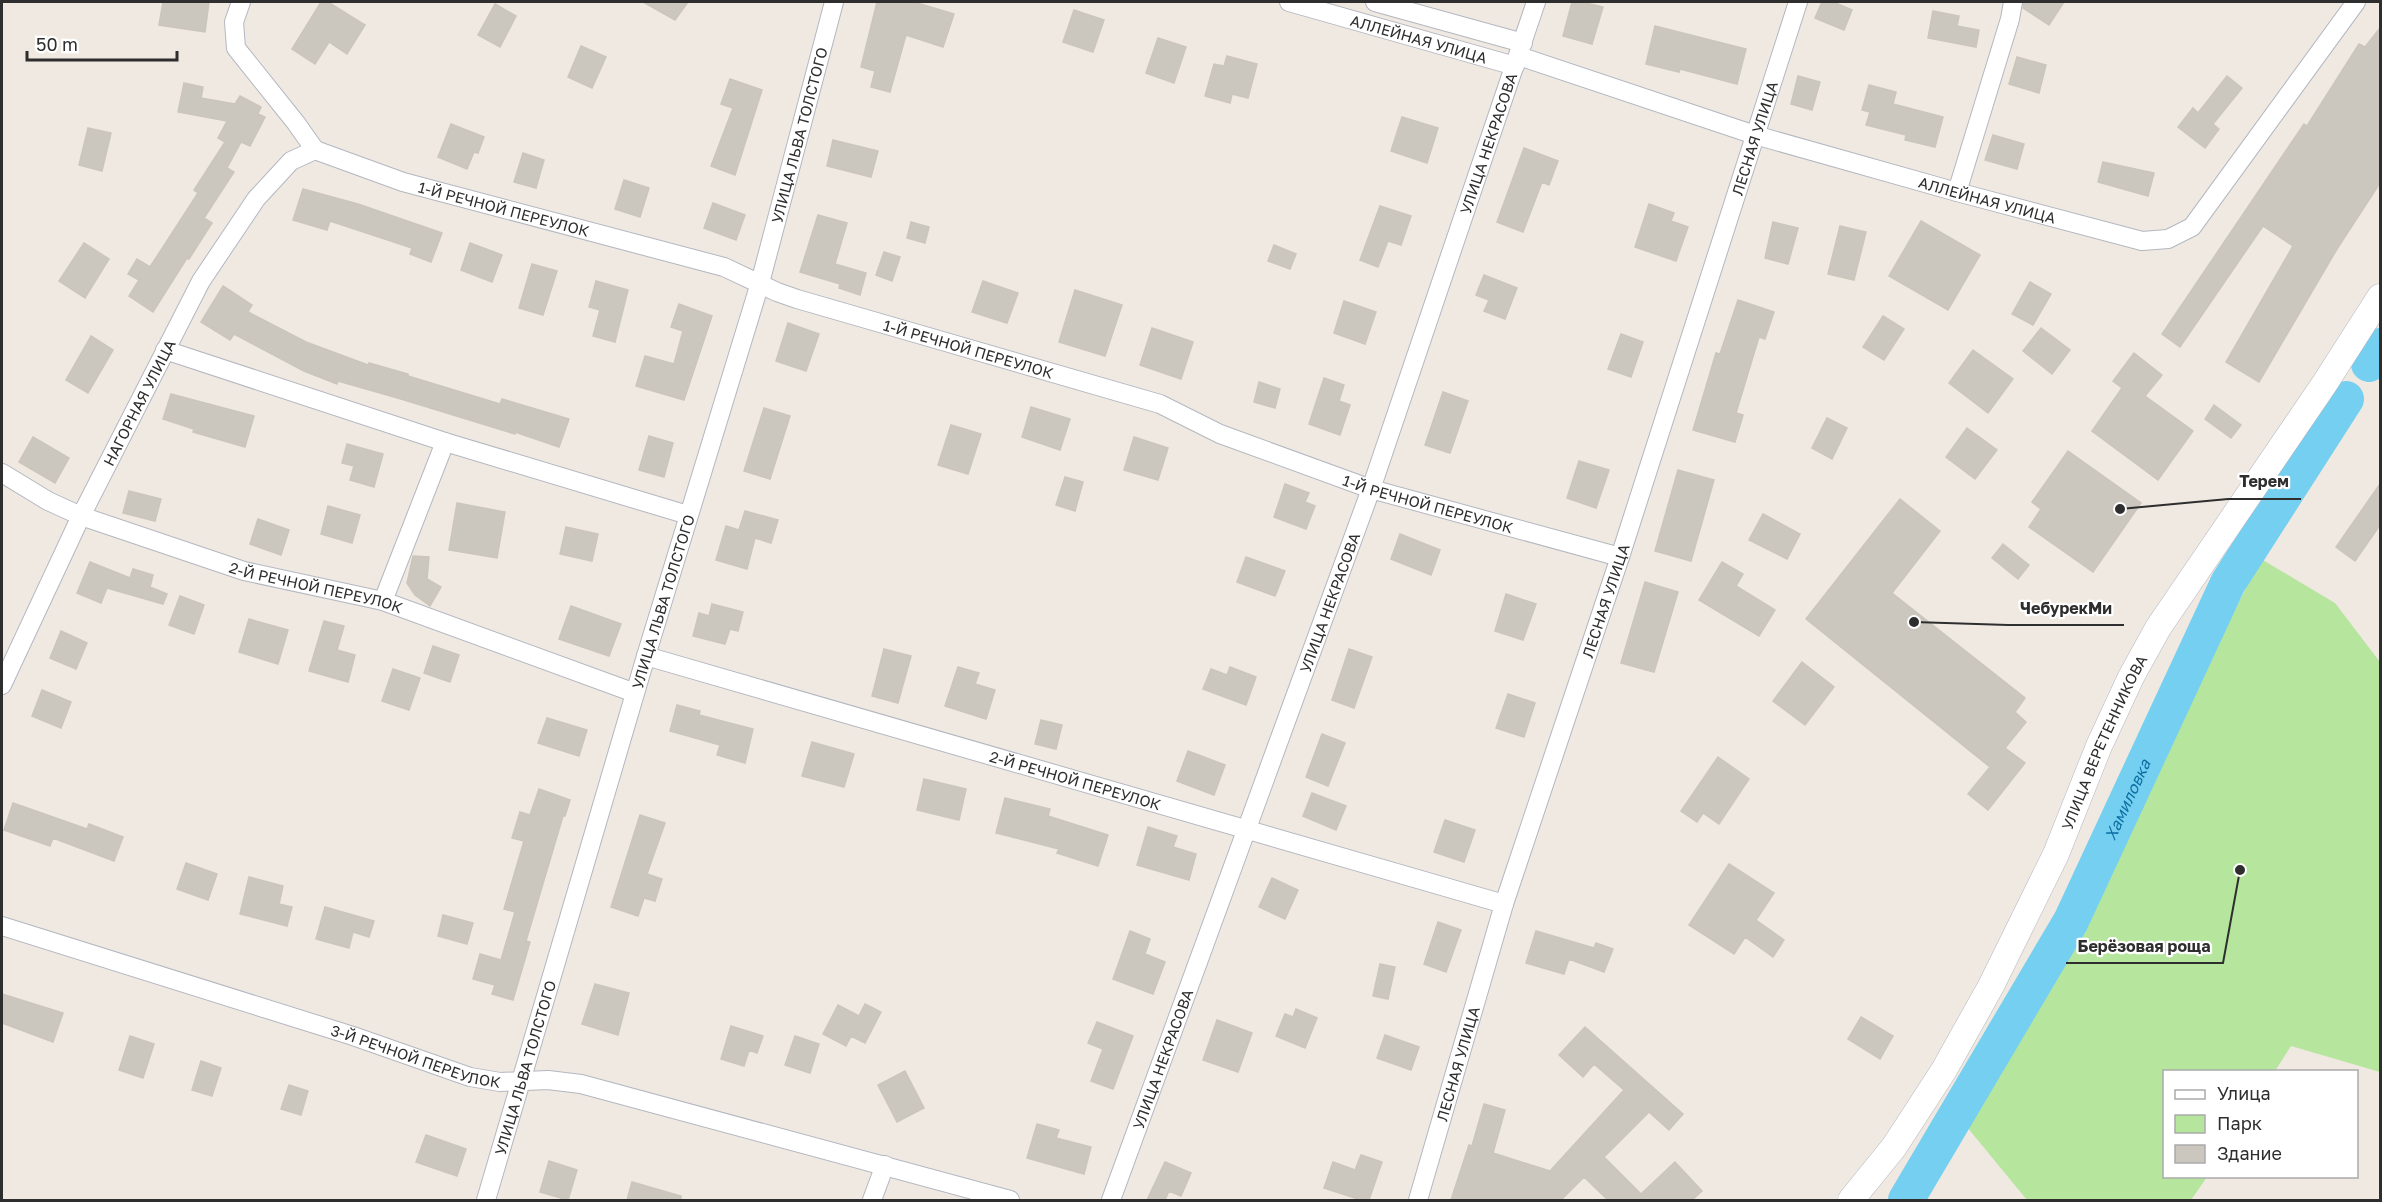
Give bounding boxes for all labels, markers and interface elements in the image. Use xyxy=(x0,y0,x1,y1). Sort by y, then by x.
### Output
street label: АЛЛЕЙНАЯ УЛИЦА xyxy=(1349,11,1489,67)
scale bar xyxy=(27,24,177,62)
text: 50 m xyxy=(36,33,78,55)
street label: УЛИЦА ЛЬВА ТОЛСТОГО xyxy=(767,45,831,225)
street label: УЛИЦА НЕКРАСОВА xyxy=(1456,71,1520,216)
street label: ЛЕСНАЯ УЛИЦА xyxy=(1728,79,1781,197)
street label: АЛЛЕЙНАЯ УЛИЦА xyxy=(1917,173,2058,227)
street label: 1-Й РЕЧНОЙ ПЕРЕУЛОК xyxy=(417,177,592,240)
street label: 1-Й РЕЧНОЙ ПЕРЕУЛОК xyxy=(881,316,1056,382)
street label: НАГОРНАЯ УЛИЦА xyxy=(99,336,179,469)
callout: Терем xyxy=(2228,465,2301,499)
street label: 1-Й РЕЧНОЙ ПЕРЕУЛОК xyxy=(1341,471,1515,536)
text: Терем xyxy=(2239,471,2289,491)
street label: УЛИЦА ЛЬВА ТОЛСТОГО xyxy=(628,512,698,691)
street label: УЛИЦА НЕКРАСОВА xyxy=(1296,530,1363,675)
street label: ЛЕСНАЯ УЛИЦА xyxy=(1578,542,1633,660)
street label: 2-Й РЕЧНОЙ ПЕРЕУЛОК xyxy=(227,558,406,617)
callout: ЧебурекМи xyxy=(2008,591,2124,625)
text: ЧебурекМи xyxy=(2020,598,2112,618)
street label: УЛИЦА ВЕРЕТЕННИКОВА xyxy=(2058,652,2150,832)
street label: 2-Й РЕЧНОЙ ПЕРЕУЛОК xyxy=(988,747,1164,814)
water label: Хамиловка xyxy=(2100,755,2155,843)
callout: Берёзовая роща xyxy=(2066,929,2223,963)
text: Берёзовая роща xyxy=(2078,936,2210,956)
street label: УЛИЦА ЛЬВА ТОЛСТОГО xyxy=(491,978,559,1157)
street label: УЛИЦА НЕКРАСОВА xyxy=(1129,987,1196,1132)
street label: ЛЕСНАЯ УЛИЦА xyxy=(1432,1004,1483,1123)
street label: 3-Й РЕЧНОЙ ПЕРЕУЛОК xyxy=(329,1021,502,1091)
legend xyxy=(2163,1070,2358,1178)
text: Улица xyxy=(2217,1082,2271,1104)
text: Парк xyxy=(2217,1112,2262,1134)
text: Здание xyxy=(2217,1142,2282,1164)

